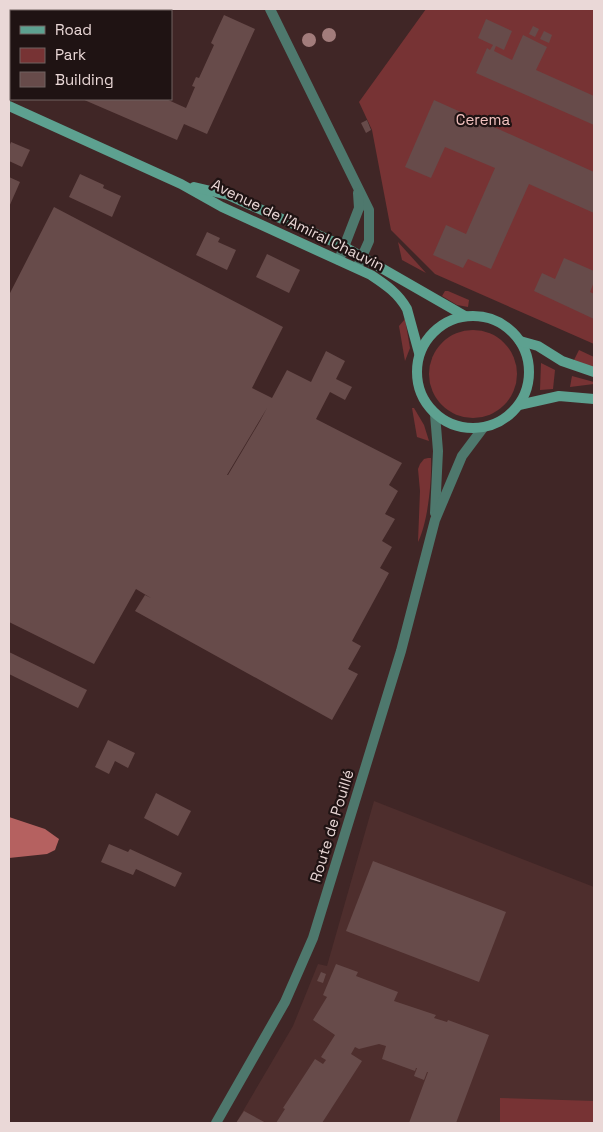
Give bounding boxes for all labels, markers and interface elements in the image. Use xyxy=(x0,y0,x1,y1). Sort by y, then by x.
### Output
legend xyxy=(10,10,172,100)
text: Road xyxy=(55,20,92,39)
text: Park xyxy=(55,45,86,64)
text: Building xyxy=(55,70,114,89)
park label: Cerema xyxy=(456,110,511,129)
street label: Avenue de l'Amiral Chauvin xyxy=(209,174,388,275)
street label: Route de Pouillé xyxy=(305,767,358,884)

